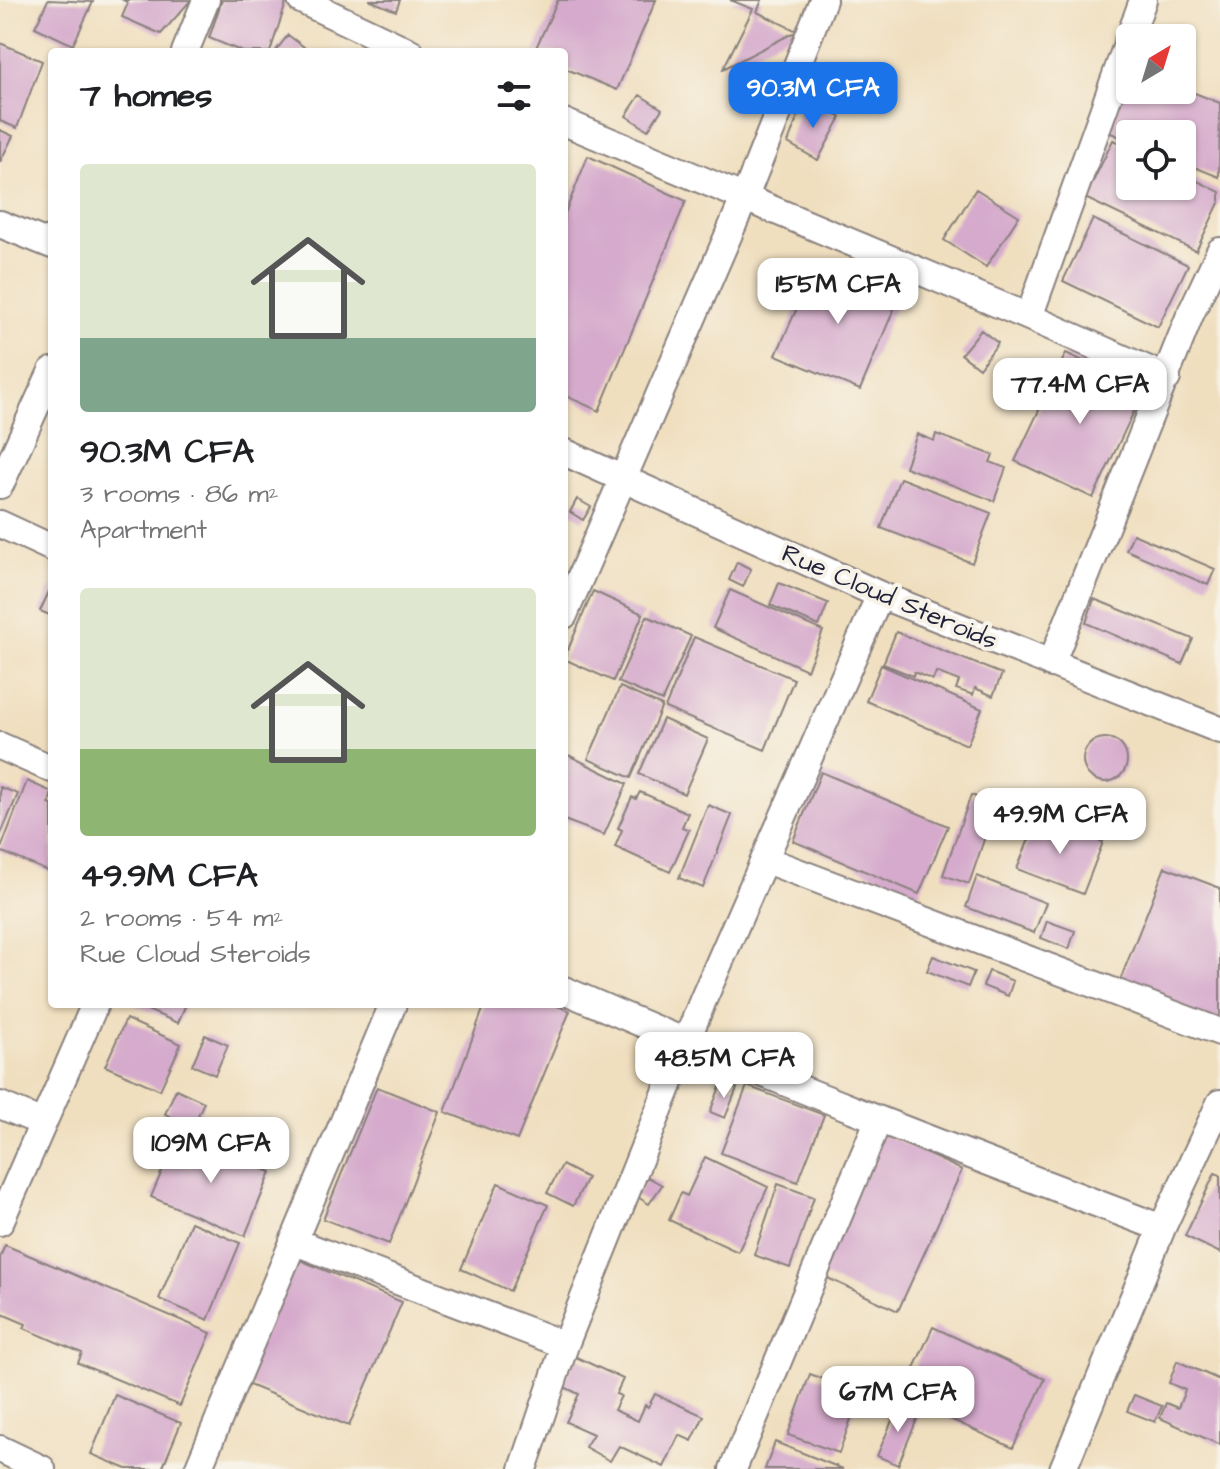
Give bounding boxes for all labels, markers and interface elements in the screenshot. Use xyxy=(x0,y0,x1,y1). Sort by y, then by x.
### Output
north arrow xyxy=(1116,24,1196,104)
map controls xyxy=(1116,24,1196,200)
pin: 90.3M CFA xyxy=(721,62,905,130)
text: 90.3M CFA xyxy=(746,70,880,106)
text: 7 homes xyxy=(80,72,212,120)
icon: filters xyxy=(492,74,536,118)
button: locate xyxy=(1116,120,1196,200)
icon: home xyxy=(236,216,380,360)
pin: 155M CFA xyxy=(755,258,921,326)
text: 155M CFA xyxy=(775,266,901,302)
pin: 77.4M CFA xyxy=(988,358,1172,426)
text: 77.4M CFA xyxy=(1011,366,1149,402)
text: 90.3M CFA xyxy=(80,428,254,476)
text: 3 rooms · 86 m² xyxy=(80,476,279,512)
text: Apartment xyxy=(80,512,207,548)
street label: Rue Cloud Steroids xyxy=(776,535,1003,659)
icon: home xyxy=(236,640,380,784)
pin: 49.9M CFA xyxy=(968,788,1152,856)
text: 49.9M CFA xyxy=(992,796,1128,832)
text: 49.9M CFA xyxy=(80,852,258,900)
text: 2 rooms · 54 m² xyxy=(80,900,283,936)
text: Rue Cloud Steroids xyxy=(80,936,311,972)
pin: 48.5M CFA xyxy=(632,1032,816,1100)
text: 48.5M CFA xyxy=(653,1040,795,1076)
pin: 109M CFA xyxy=(128,1117,294,1185)
text: 109M CFA xyxy=(151,1125,271,1161)
pin: 67M CFA xyxy=(824,1366,972,1434)
text: 67M CFA xyxy=(839,1374,957,1410)

